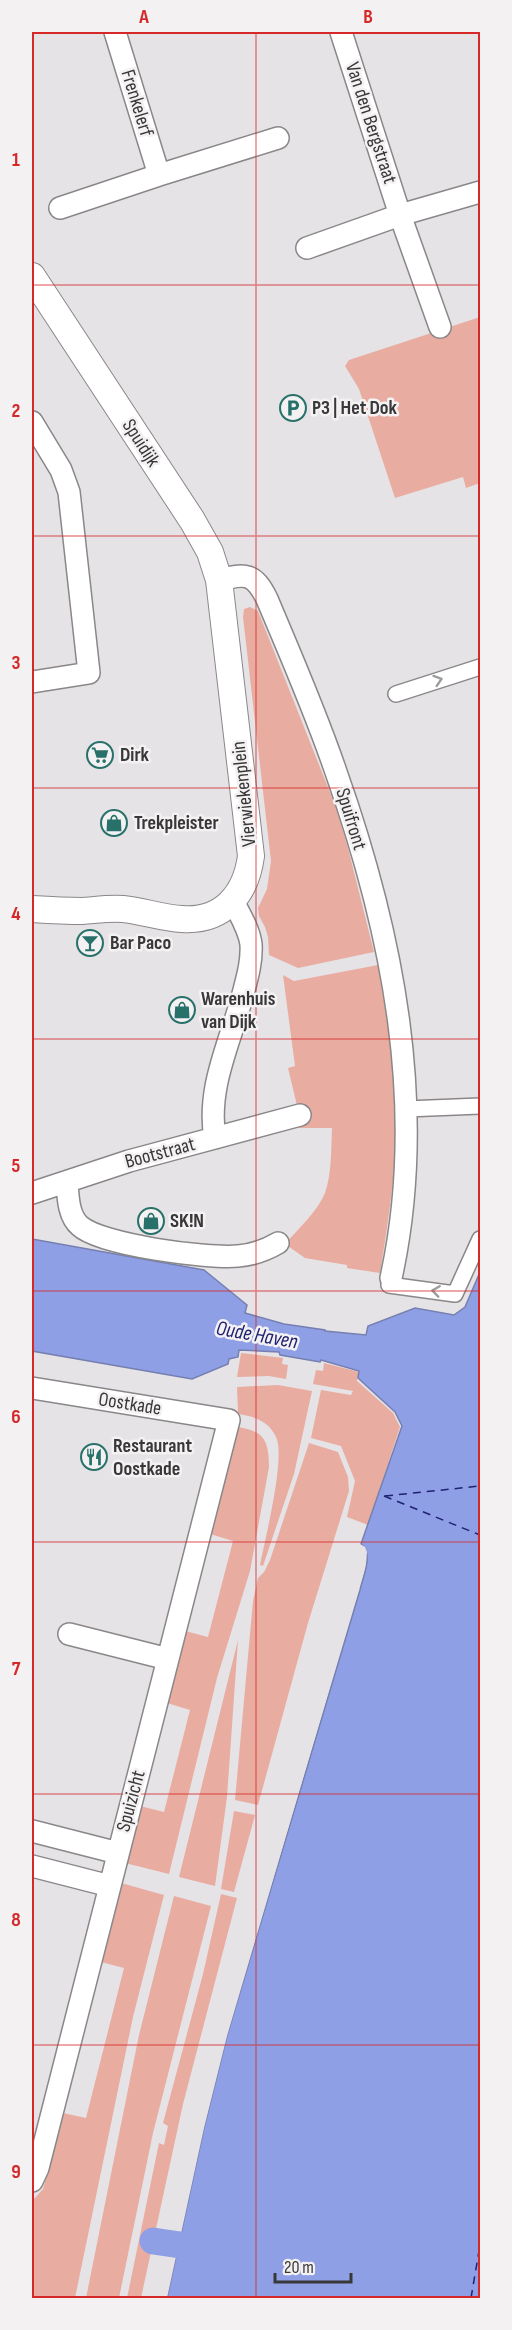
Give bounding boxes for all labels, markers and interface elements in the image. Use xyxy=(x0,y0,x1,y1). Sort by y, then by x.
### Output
text: A xyxy=(138,5,149,29)
text: B xyxy=(363,5,373,29)
street label: Van den Bergstraat xyxy=(340,59,402,187)
street label: Frenkelerf xyxy=(116,67,159,139)
text: 1 xyxy=(12,148,20,172)
parking icon: P3 | Het Dok xyxy=(278,393,308,423)
place label: P3 | Het Dok xyxy=(312,396,398,420)
text: 2 xyxy=(12,399,20,423)
street label: Spuidijk xyxy=(117,415,165,472)
text: 3 xyxy=(12,651,21,675)
one-way arrow xyxy=(432,675,443,688)
supermarket icon: Dirk xyxy=(85,740,115,770)
street label: Vierwiekenplein xyxy=(227,740,261,848)
place label: Dirk xyxy=(120,743,150,767)
street label: Spuifront xyxy=(330,785,372,853)
shop icon: Trekpleister xyxy=(99,808,129,838)
place label: Trekpleister xyxy=(134,811,219,835)
text: 4 xyxy=(11,902,21,926)
bar icon: Bar Paco xyxy=(75,928,105,958)
place label: Bar Paco xyxy=(110,931,171,955)
place label: Warenhuis van Dijk xyxy=(201,987,276,1034)
shop icon: Warenhuis van Dijk xyxy=(167,995,197,1025)
street label: Bootstraat xyxy=(122,1132,198,1174)
text: 5 xyxy=(12,1154,21,1178)
shop icon: SK!N xyxy=(136,1206,166,1236)
place label: SK!N xyxy=(170,1209,204,1233)
one-way arrow xyxy=(431,1286,440,1298)
water label: Oude Haven xyxy=(214,1316,300,1355)
street label: Oostkade xyxy=(97,1387,163,1421)
text: 6 xyxy=(11,1405,21,1429)
place label: Restaurant Oostkade xyxy=(113,1434,192,1481)
restaurant icon: Restaurant Oostkade xyxy=(79,1442,109,1472)
text: 7 xyxy=(12,1657,21,1681)
street label: Spuizicht xyxy=(111,1768,151,1834)
text: 8 xyxy=(11,1908,21,1932)
text: 9 xyxy=(11,2160,21,2184)
scale bar xyxy=(275,2246,352,2284)
text: 20 m xyxy=(284,2257,314,2278)

